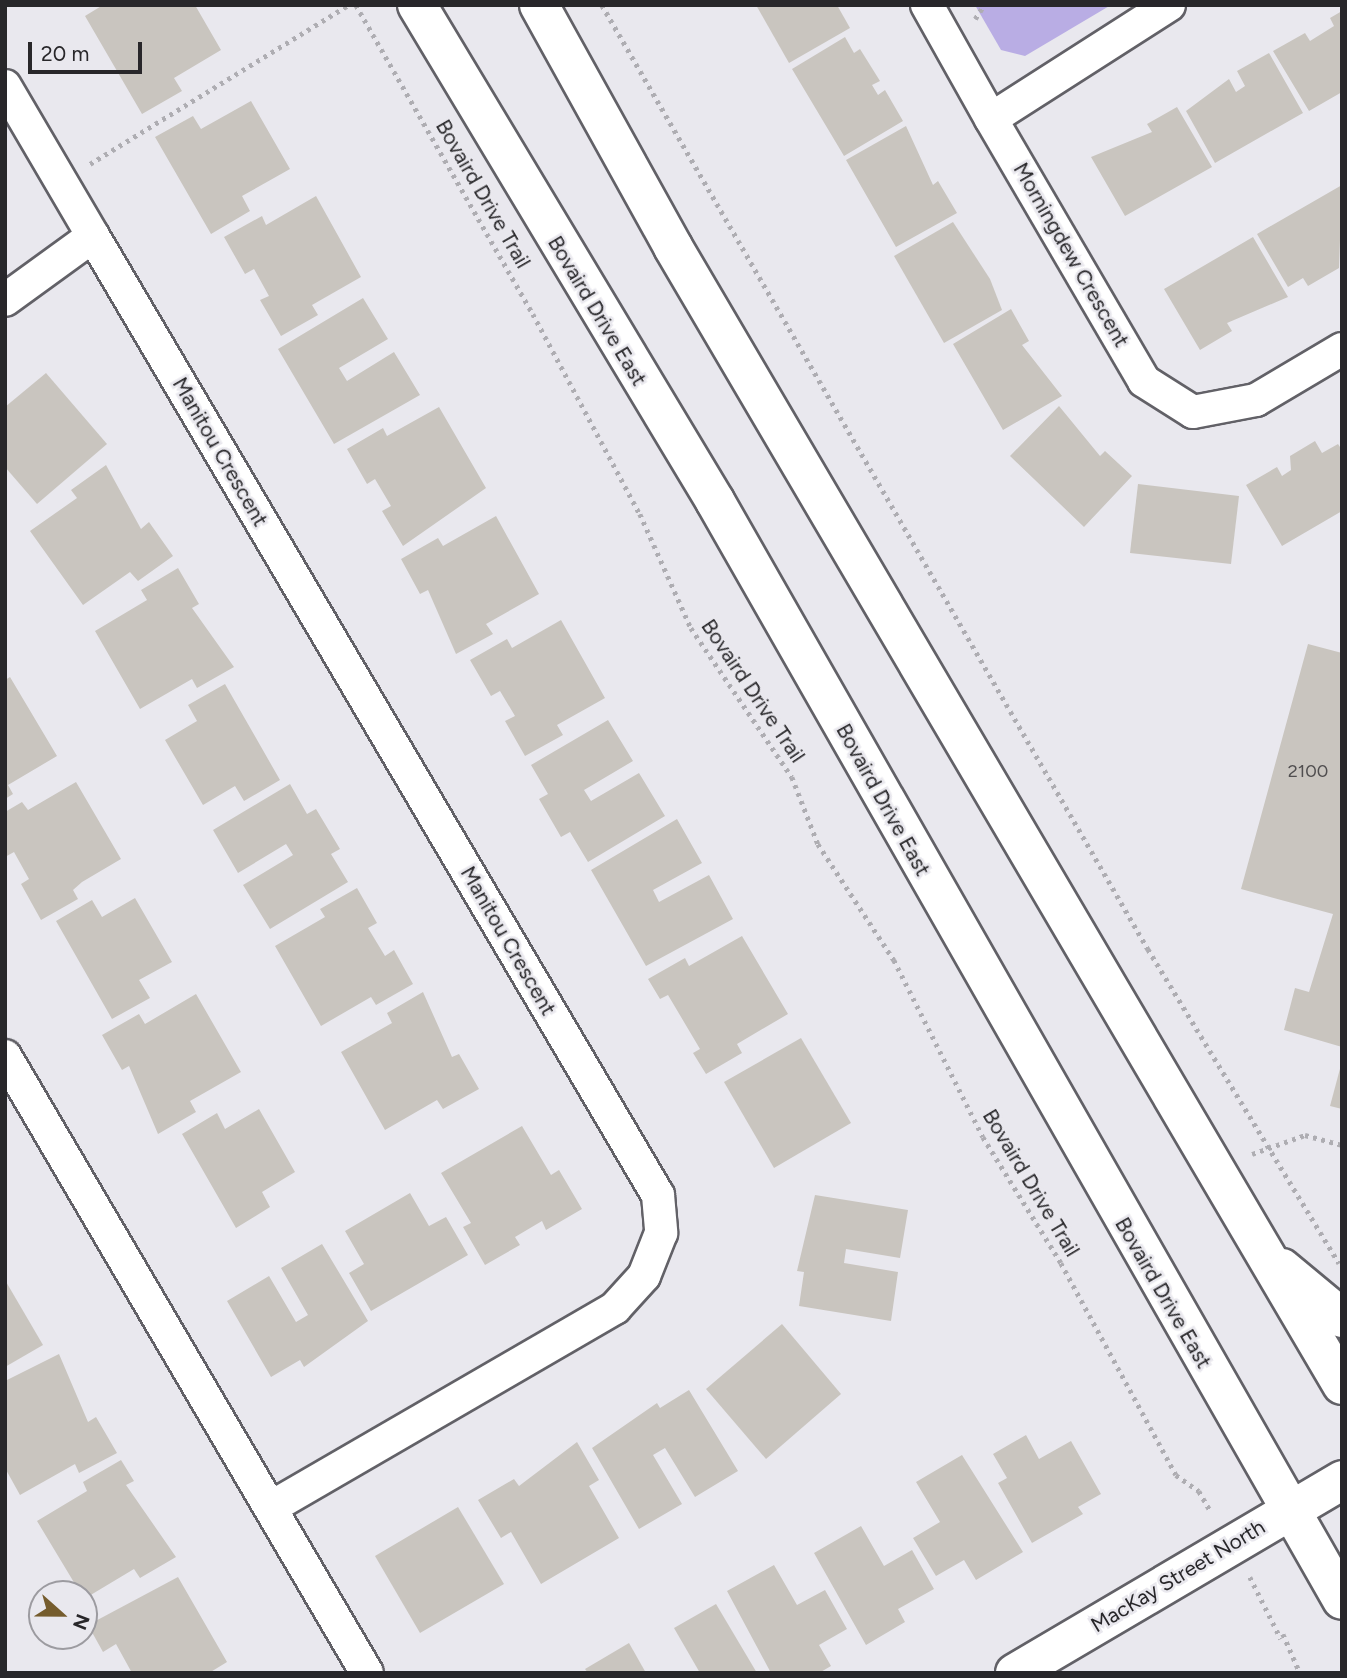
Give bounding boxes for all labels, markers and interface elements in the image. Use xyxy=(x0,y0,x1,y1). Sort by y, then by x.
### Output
scale bar xyxy=(32,28,145,72)
text: 20 m xyxy=(41,41,89,66)
street label: Bovaird Drive Trail xyxy=(430,115,536,273)
street label: Morningdew Crescent xyxy=(1008,158,1134,352)
street label: Bovaird Drive East xyxy=(542,232,652,390)
street label: Manitou Crescent xyxy=(167,373,273,531)
street label: Bovaird Drive Trail xyxy=(696,615,810,767)
street label: Bovaird Drive East xyxy=(831,719,935,881)
house number: 2100 xyxy=(1288,760,1328,782)
street label: Manitou Crescent xyxy=(455,862,561,1020)
street label: Bovaird Drive Trail xyxy=(977,1105,1085,1261)
street label: Bovaird Drive East xyxy=(1110,1213,1216,1373)
street label: MacKay Street North xyxy=(1086,1514,1270,1638)
north arrow xyxy=(28,1580,98,1650)
text: N xyxy=(68,1611,95,1633)

